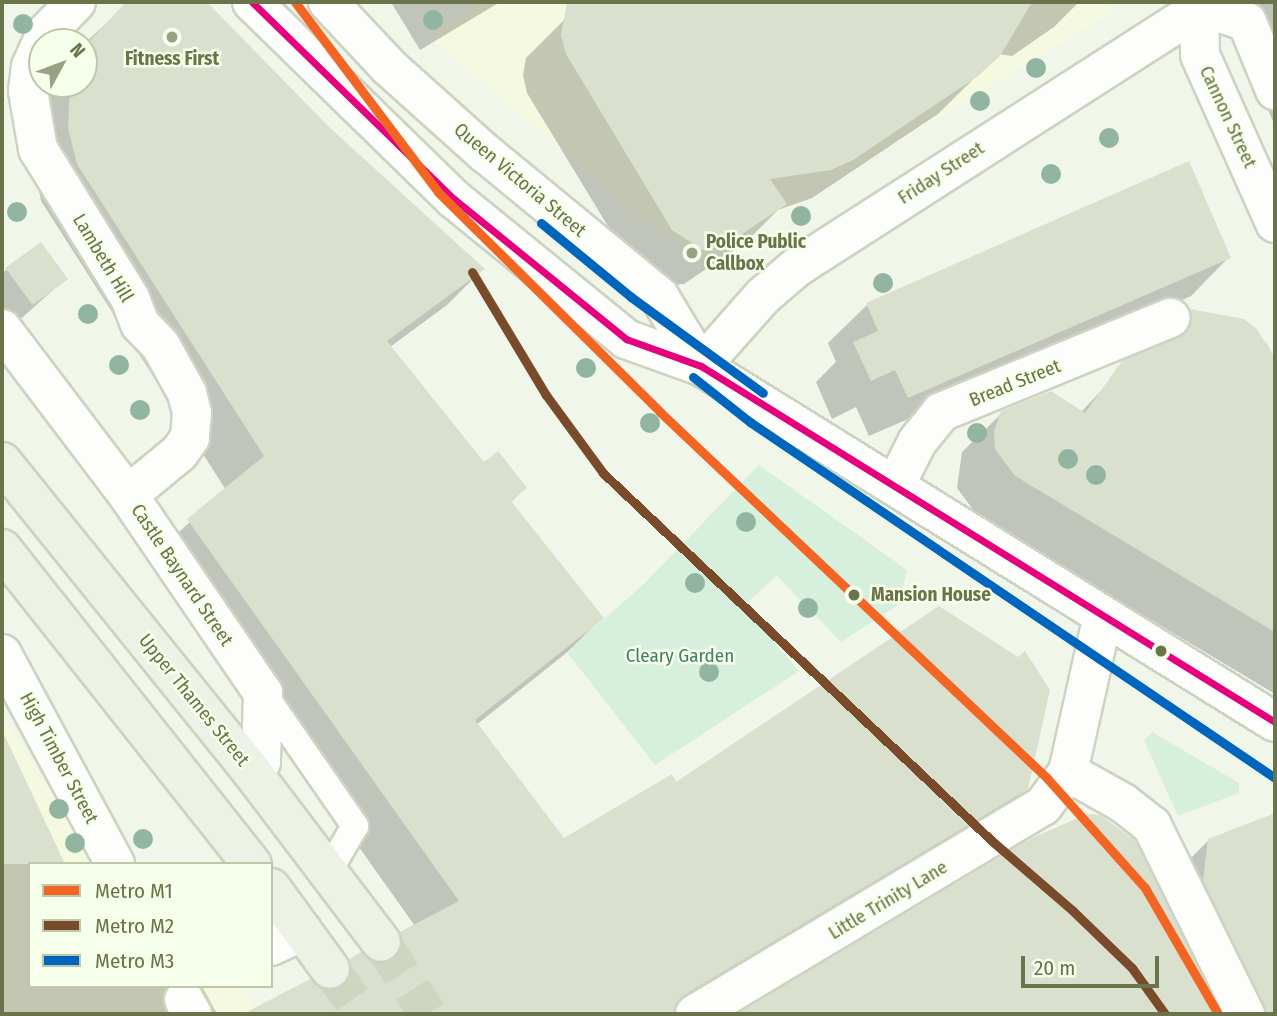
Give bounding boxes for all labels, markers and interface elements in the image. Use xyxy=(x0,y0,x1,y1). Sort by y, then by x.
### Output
north arrow xyxy=(28,28,98,98)
marker: Fitness First xyxy=(164,29,180,45)
text: N xyxy=(65,38,90,62)
place label: Fitness First xyxy=(125,48,219,70)
street label: Cannon Street xyxy=(1194,62,1262,172)
street label: Queen Victoria Street xyxy=(449,118,591,242)
street label: Friday Street xyxy=(894,137,988,209)
street label: Lambeth Hill xyxy=(68,210,138,306)
place label: Police Public Callbox xyxy=(706,231,806,275)
marker: Police Public Callbox xyxy=(684,245,700,261)
street label: Bread Street xyxy=(966,354,1064,412)
street label: Castle Baynard Street xyxy=(126,500,238,650)
marker: Mansion House xyxy=(843,584,865,606)
place label: Mansion House xyxy=(871,584,991,606)
street label: Upper Thames Street xyxy=(134,629,254,771)
unlabelled marker xyxy=(1154,644,1168,658)
park label: Cleary Garden xyxy=(626,645,734,667)
street label: High Timber Street xyxy=(15,689,103,827)
street label: Little Trinity Lane xyxy=(824,856,952,944)
legend xyxy=(28,862,273,988)
text: Metro M1 xyxy=(95,878,173,904)
text: Metro M2 xyxy=(95,913,174,939)
scale bar xyxy=(1025,942,1163,986)
text: Metro M3 xyxy=(95,948,174,974)
text: 20 m xyxy=(1034,955,1075,981)

